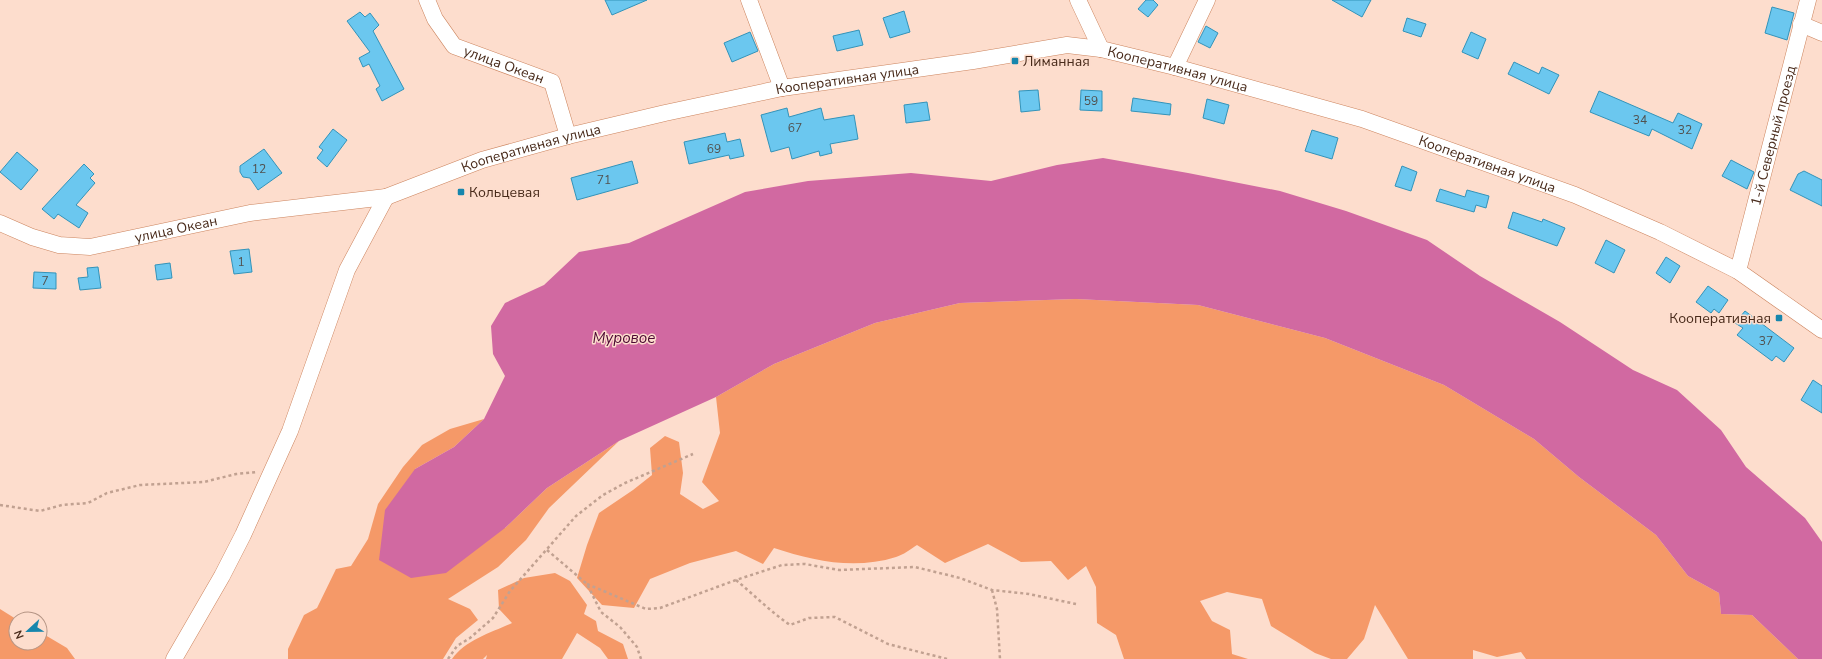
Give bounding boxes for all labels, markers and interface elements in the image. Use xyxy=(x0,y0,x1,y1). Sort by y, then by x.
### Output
street label: улица Океан xyxy=(461,41,547,88)
street label: Кооперативная улица xyxy=(1106,41,1250,96)
place label: Лиманная xyxy=(1023,52,1090,71)
marker: Лиманная xyxy=(1010,56,1020,66)
street label: Кооперативная улица xyxy=(774,59,920,99)
street label: 1-й Северный проезд xyxy=(1746,63,1800,208)
house number: 59 xyxy=(1084,93,1098,109)
house number: 34 xyxy=(1633,112,1647,128)
street label: Кооперативная улица xyxy=(458,119,603,177)
house number: 67 xyxy=(788,120,802,136)
house number: 32 xyxy=(1678,122,1692,138)
street label: Кооперативная улица xyxy=(1416,131,1559,197)
house number: 69 xyxy=(707,141,721,157)
house number: 12 xyxy=(252,161,266,177)
house number: 71 xyxy=(597,172,611,188)
place label: Кольцевая xyxy=(469,183,540,202)
marker: Кольцевая xyxy=(456,187,466,197)
street label: улица Океан xyxy=(133,211,219,247)
house number: 1 xyxy=(237,254,245,270)
house number: 7 xyxy=(41,273,49,289)
place label: Кооперативная xyxy=(1669,309,1771,328)
marker: Кооперативная xyxy=(1774,313,1784,323)
water label: Муровое xyxy=(593,328,655,348)
house number: 37 xyxy=(1759,333,1773,349)
north arrow xyxy=(8,611,48,651)
text: N xyxy=(11,628,28,641)

